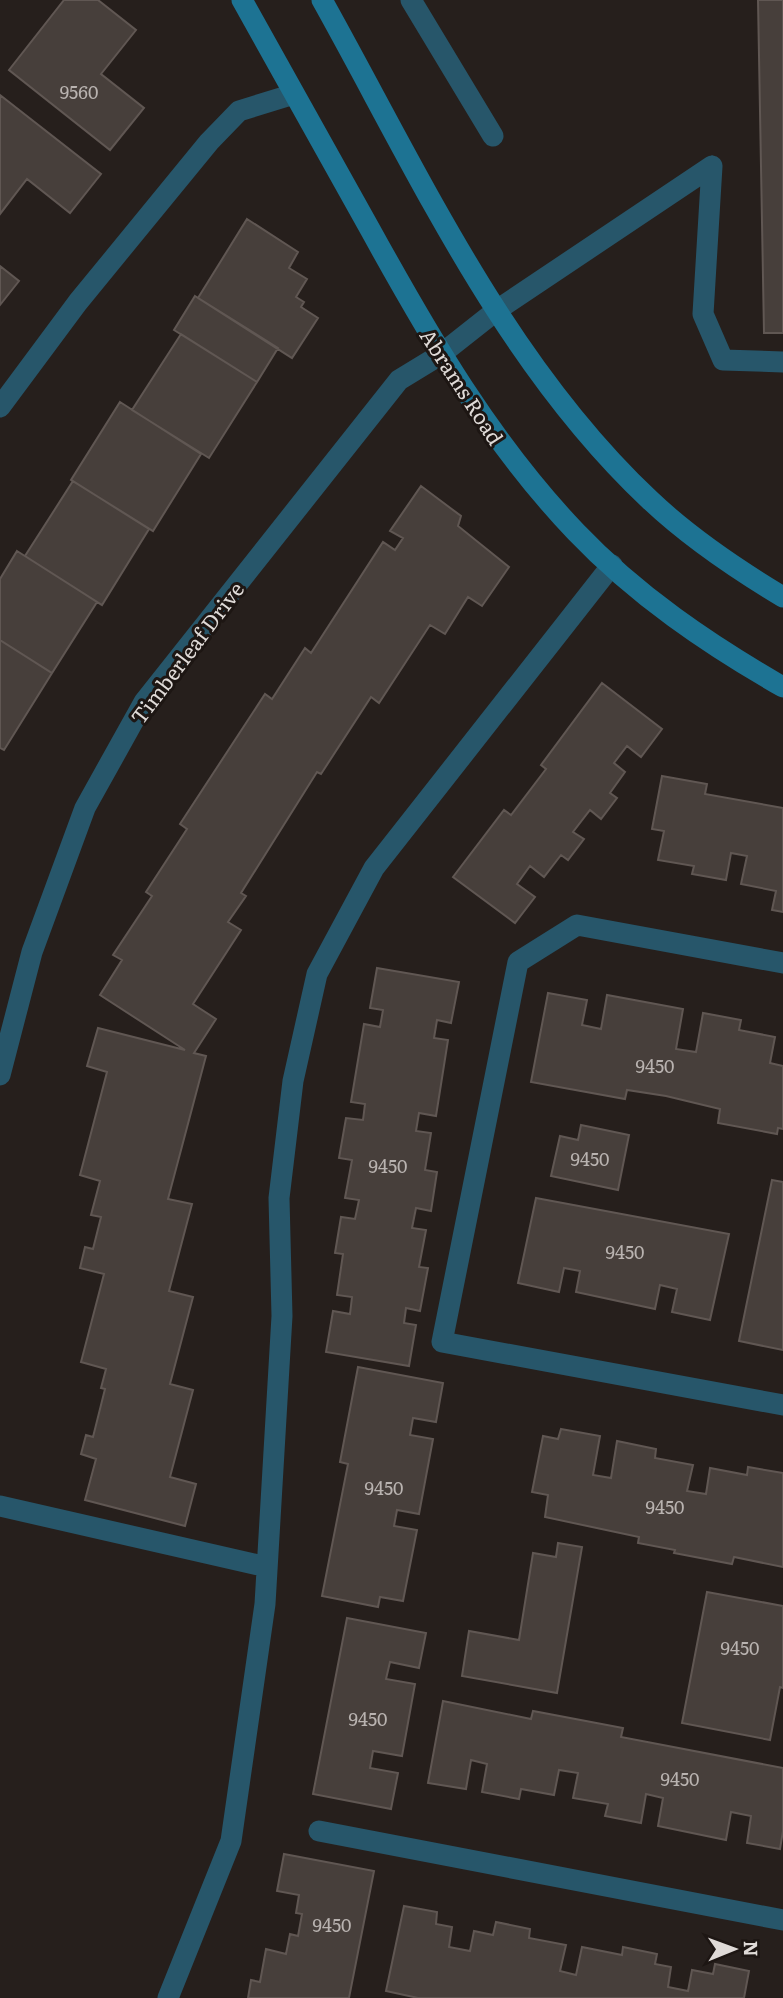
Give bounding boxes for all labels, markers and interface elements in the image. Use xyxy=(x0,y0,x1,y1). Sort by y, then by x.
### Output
house number: 9560 xyxy=(60,78,98,105)
street label: Abrams Road xyxy=(414,322,512,450)
street label: Timberleaf Drive xyxy=(122,574,250,730)
house number: 9450 xyxy=(636,1052,674,1079)
house number: 9450 xyxy=(571,1145,609,1172)
house number: 9450 xyxy=(369,1152,407,1179)
house number: 9450 xyxy=(606,1238,644,1265)
house number: 9450 xyxy=(365,1474,403,1501)
house number: 9450 xyxy=(646,1493,684,1520)
house number: 9450 xyxy=(721,1634,759,1661)
house number: 9450 xyxy=(349,1705,387,1732)
house number: 9450 xyxy=(661,1765,699,1792)
house number: 9450 xyxy=(313,1911,351,1938)
north arrow xyxy=(699,1914,769,1984)
text: N xyxy=(738,1940,766,1957)

